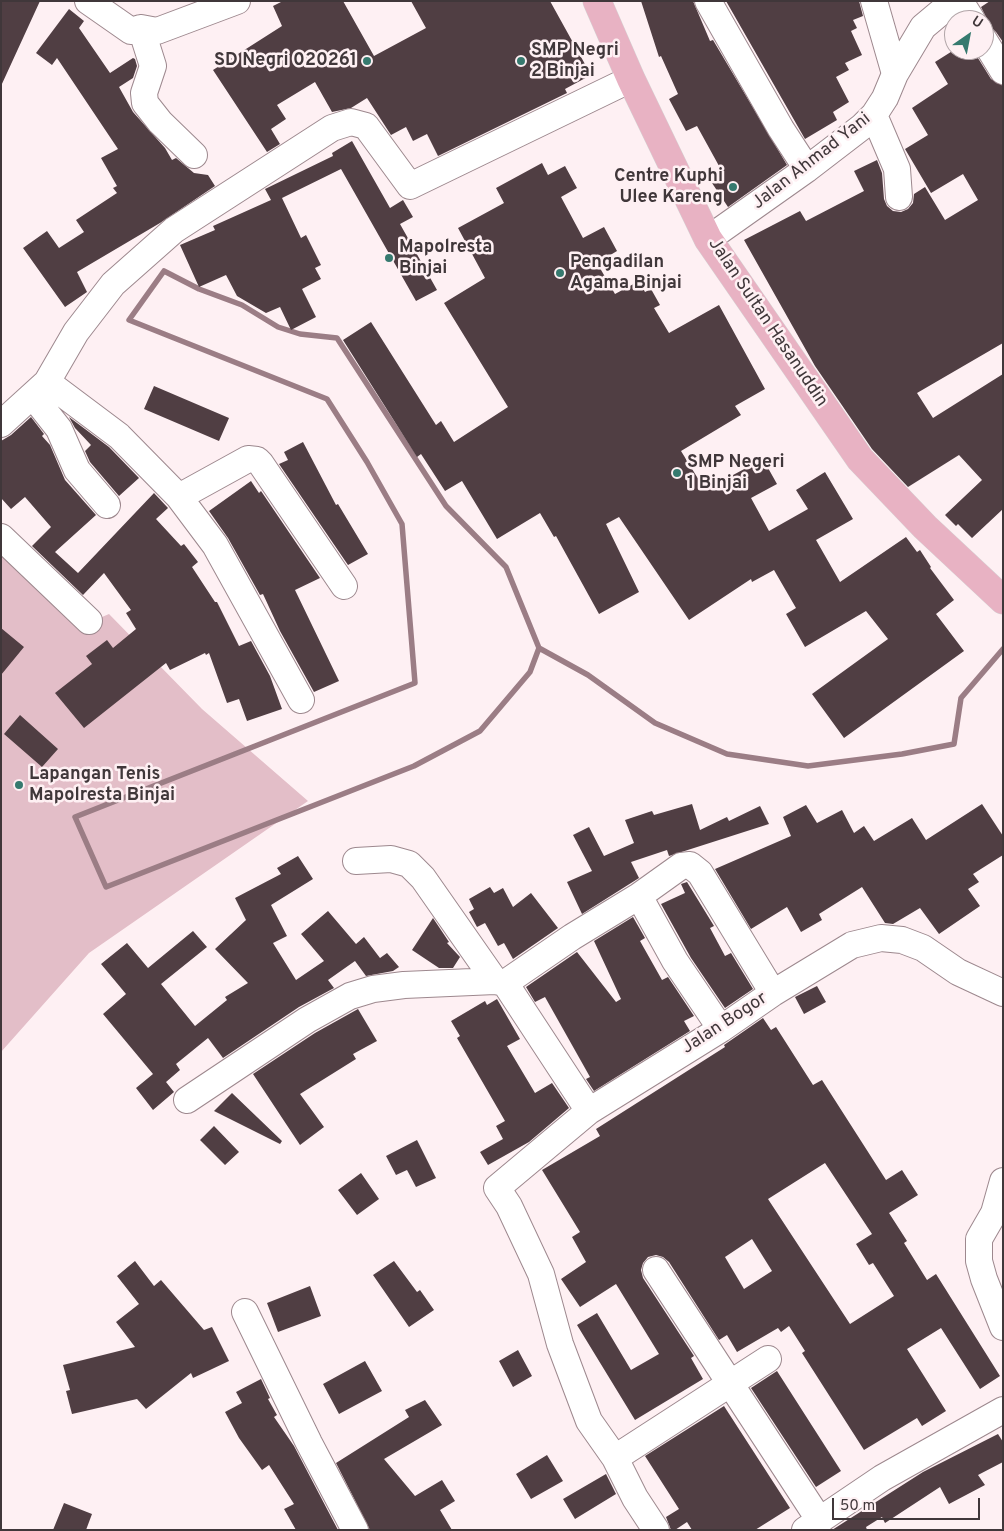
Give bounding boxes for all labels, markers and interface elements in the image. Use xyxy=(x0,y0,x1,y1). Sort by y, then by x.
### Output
north arrow xyxy=(944,10,994,60)
text: U xyxy=(968,13,986,33)
place label: SMP Negri 2 Binjai xyxy=(531,40,619,82)
place label: SD Negri 020261 xyxy=(214,50,357,72)
marker: SD Negri 020261 xyxy=(361,55,373,67)
marker: SMP Negri 2 Binjai xyxy=(515,55,527,67)
street label: Jalan Ahmad Yani xyxy=(748,109,876,215)
place label: Centre Kuphi Ulee Kareng xyxy=(614,166,723,208)
marker: Centre Kuphi Ulee Kareng xyxy=(727,181,739,193)
street label: Jalan Sultan Hasanuddin xyxy=(702,234,832,412)
place label: Mapolresta Binjai xyxy=(399,237,492,280)
marker: Mapolresta Binjai xyxy=(383,252,395,264)
place label: Pengadilan Agama Binjai xyxy=(570,252,682,294)
marker: Pengadilan Agama Binjai xyxy=(554,267,566,279)
place label: SMP Negeri 1 Binjai xyxy=(687,452,785,494)
marker: SMP Negeri 1 Binjai xyxy=(671,467,683,479)
place label: Lapangan Tenis Mapolresta Binjai xyxy=(29,764,175,806)
marker: Lapangan Tenis Mapolresta Binjai xyxy=(13,779,25,791)
street label: Jalan Bogor xyxy=(678,988,772,1060)
scale bar xyxy=(834,1488,982,1520)
text: 50 m xyxy=(840,1497,875,1516)

